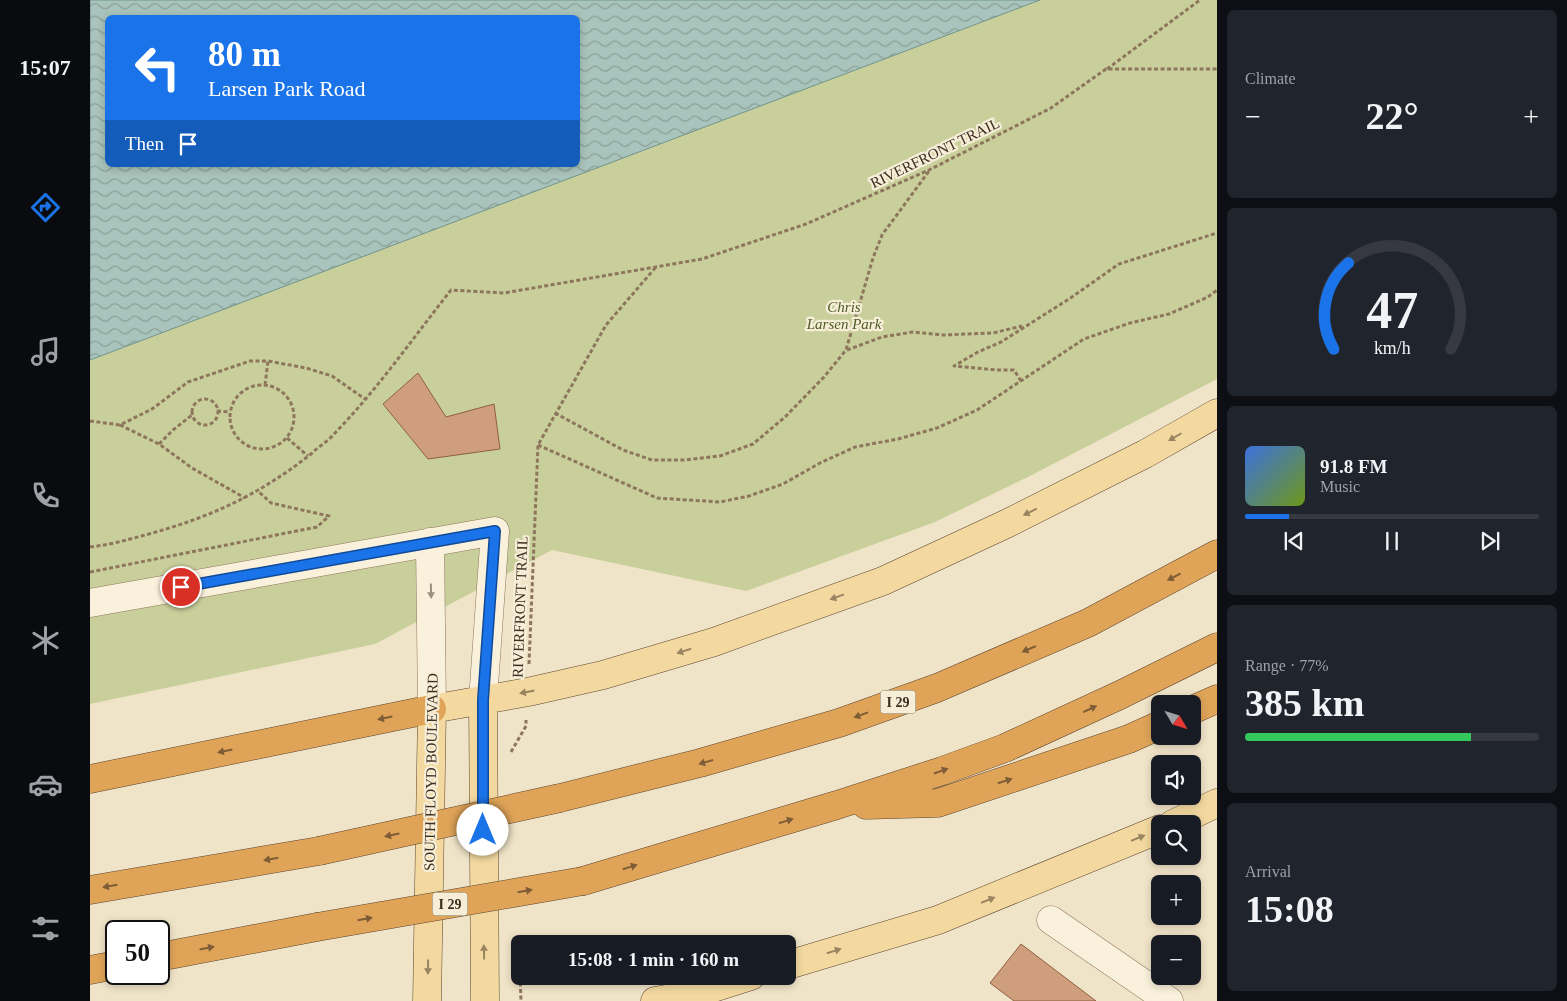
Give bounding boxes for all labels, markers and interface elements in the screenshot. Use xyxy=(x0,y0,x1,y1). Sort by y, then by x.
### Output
icon: left xyxy=(125,35,190,100)
text: 80 m xyxy=(208,35,281,74)
text: 15:07 xyxy=(19,55,71,80)
text: Climate xyxy=(1245,70,1296,87)
text: Larsen Park Road xyxy=(208,76,366,101)
text: 22° xyxy=(1365,95,1419,137)
text: − xyxy=(1245,101,1261,132)
text: + xyxy=(1523,101,1539,132)
street label: RIVERFRONT TRAIL xyxy=(868,115,1002,191)
icon: arrive xyxy=(174,130,202,158)
text: Then xyxy=(125,133,164,154)
icon: directions xyxy=(28,190,63,225)
text: 47 xyxy=(1366,282,1418,339)
park label: Chris Larsen Park xyxy=(806,299,882,332)
icon: music xyxy=(28,334,63,369)
text: km/h xyxy=(1374,338,1410,358)
one-way arrow xyxy=(1168,433,1181,442)
text: 91.8 FM xyxy=(1320,456,1388,477)
icon: phone xyxy=(28,478,63,513)
text: Music xyxy=(1320,478,1360,495)
one-way arrow xyxy=(1023,508,1037,516)
icon: previous xyxy=(1280,527,1308,555)
icon: pause xyxy=(1378,527,1406,555)
icon: next xyxy=(1476,527,1504,555)
street label: RIVERFRONT TRAIL xyxy=(510,536,530,678)
pin xyxy=(160,566,202,608)
icon: arrive xyxy=(167,573,195,601)
one-way arrow xyxy=(1167,573,1181,581)
one-way arrow xyxy=(427,583,435,599)
one-way arrow xyxy=(829,593,844,601)
icon: climate xyxy=(28,623,63,658)
one-way arrow xyxy=(1021,645,1036,653)
one-way arrow xyxy=(676,648,691,656)
text: Range · 77% xyxy=(1245,657,1329,674)
street label: SOUTH FLOYD BOULEVARD xyxy=(421,673,441,871)
text: 385 km xyxy=(1245,682,1364,724)
one-way arrow xyxy=(518,688,534,696)
road number: I 29 xyxy=(880,690,916,714)
north arrow xyxy=(1151,695,1201,745)
map controls xyxy=(1151,695,1201,985)
one-way arrow xyxy=(1083,704,1097,712)
one-way arrow xyxy=(854,712,869,719)
one-way arrow xyxy=(376,715,392,723)
one-way arrow xyxy=(218,747,233,755)
button: sound xyxy=(1151,755,1201,805)
one-way arrow xyxy=(698,758,713,766)
icon: car xyxy=(28,767,63,802)
one-way arrow xyxy=(933,767,948,775)
one-way arrow xyxy=(998,776,1013,784)
position arrow xyxy=(456,803,508,855)
button: search xyxy=(1151,815,1201,865)
one-way arrow xyxy=(778,816,793,824)
one-way arrow xyxy=(384,831,400,839)
one-way arrow xyxy=(1131,834,1146,842)
one-way arrow xyxy=(262,855,278,863)
one-way arrow xyxy=(623,863,638,871)
text: Arrival xyxy=(1245,863,1291,880)
button: + xyxy=(1151,875,1201,925)
one-way arrow xyxy=(102,883,118,891)
one-way arrow xyxy=(517,887,533,895)
text: 15:08 xyxy=(1245,888,1334,930)
road number: I 29 xyxy=(432,892,468,916)
one-way arrow xyxy=(981,895,995,903)
icon: filters xyxy=(28,911,63,946)
one-way arrow xyxy=(357,915,373,923)
speed limit sign: 50 xyxy=(105,920,170,985)
button: − xyxy=(1151,935,1201,985)
one-way arrow xyxy=(199,944,214,952)
one-way arrow xyxy=(480,944,488,960)
one-way arrow xyxy=(827,947,842,955)
text: 15:08 · 1 min · 160 m xyxy=(568,949,739,970)
one-way arrow xyxy=(423,960,431,976)

